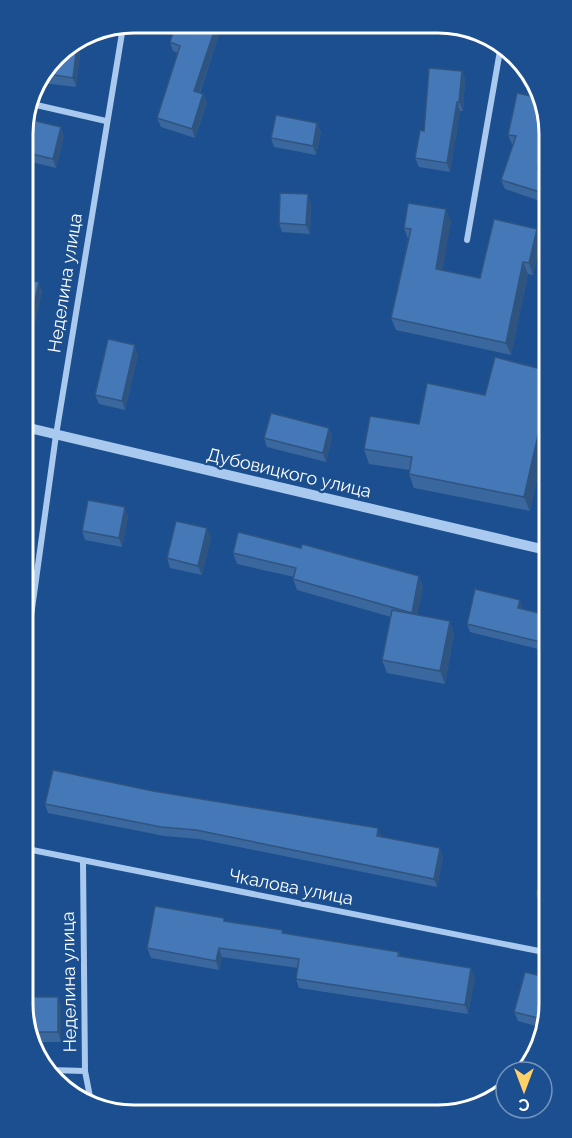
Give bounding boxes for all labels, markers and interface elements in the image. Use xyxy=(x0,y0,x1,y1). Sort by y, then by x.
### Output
street label: Неделина улица xyxy=(43,212,86,354)
street label: Дубовицкого улица xyxy=(205,443,373,502)
street label: Чкалова улица xyxy=(227,864,355,909)
street label: Неделина улица xyxy=(57,911,80,1053)
north arrow xyxy=(494,1060,554,1120)
text: С xyxy=(518,1095,529,1114)

